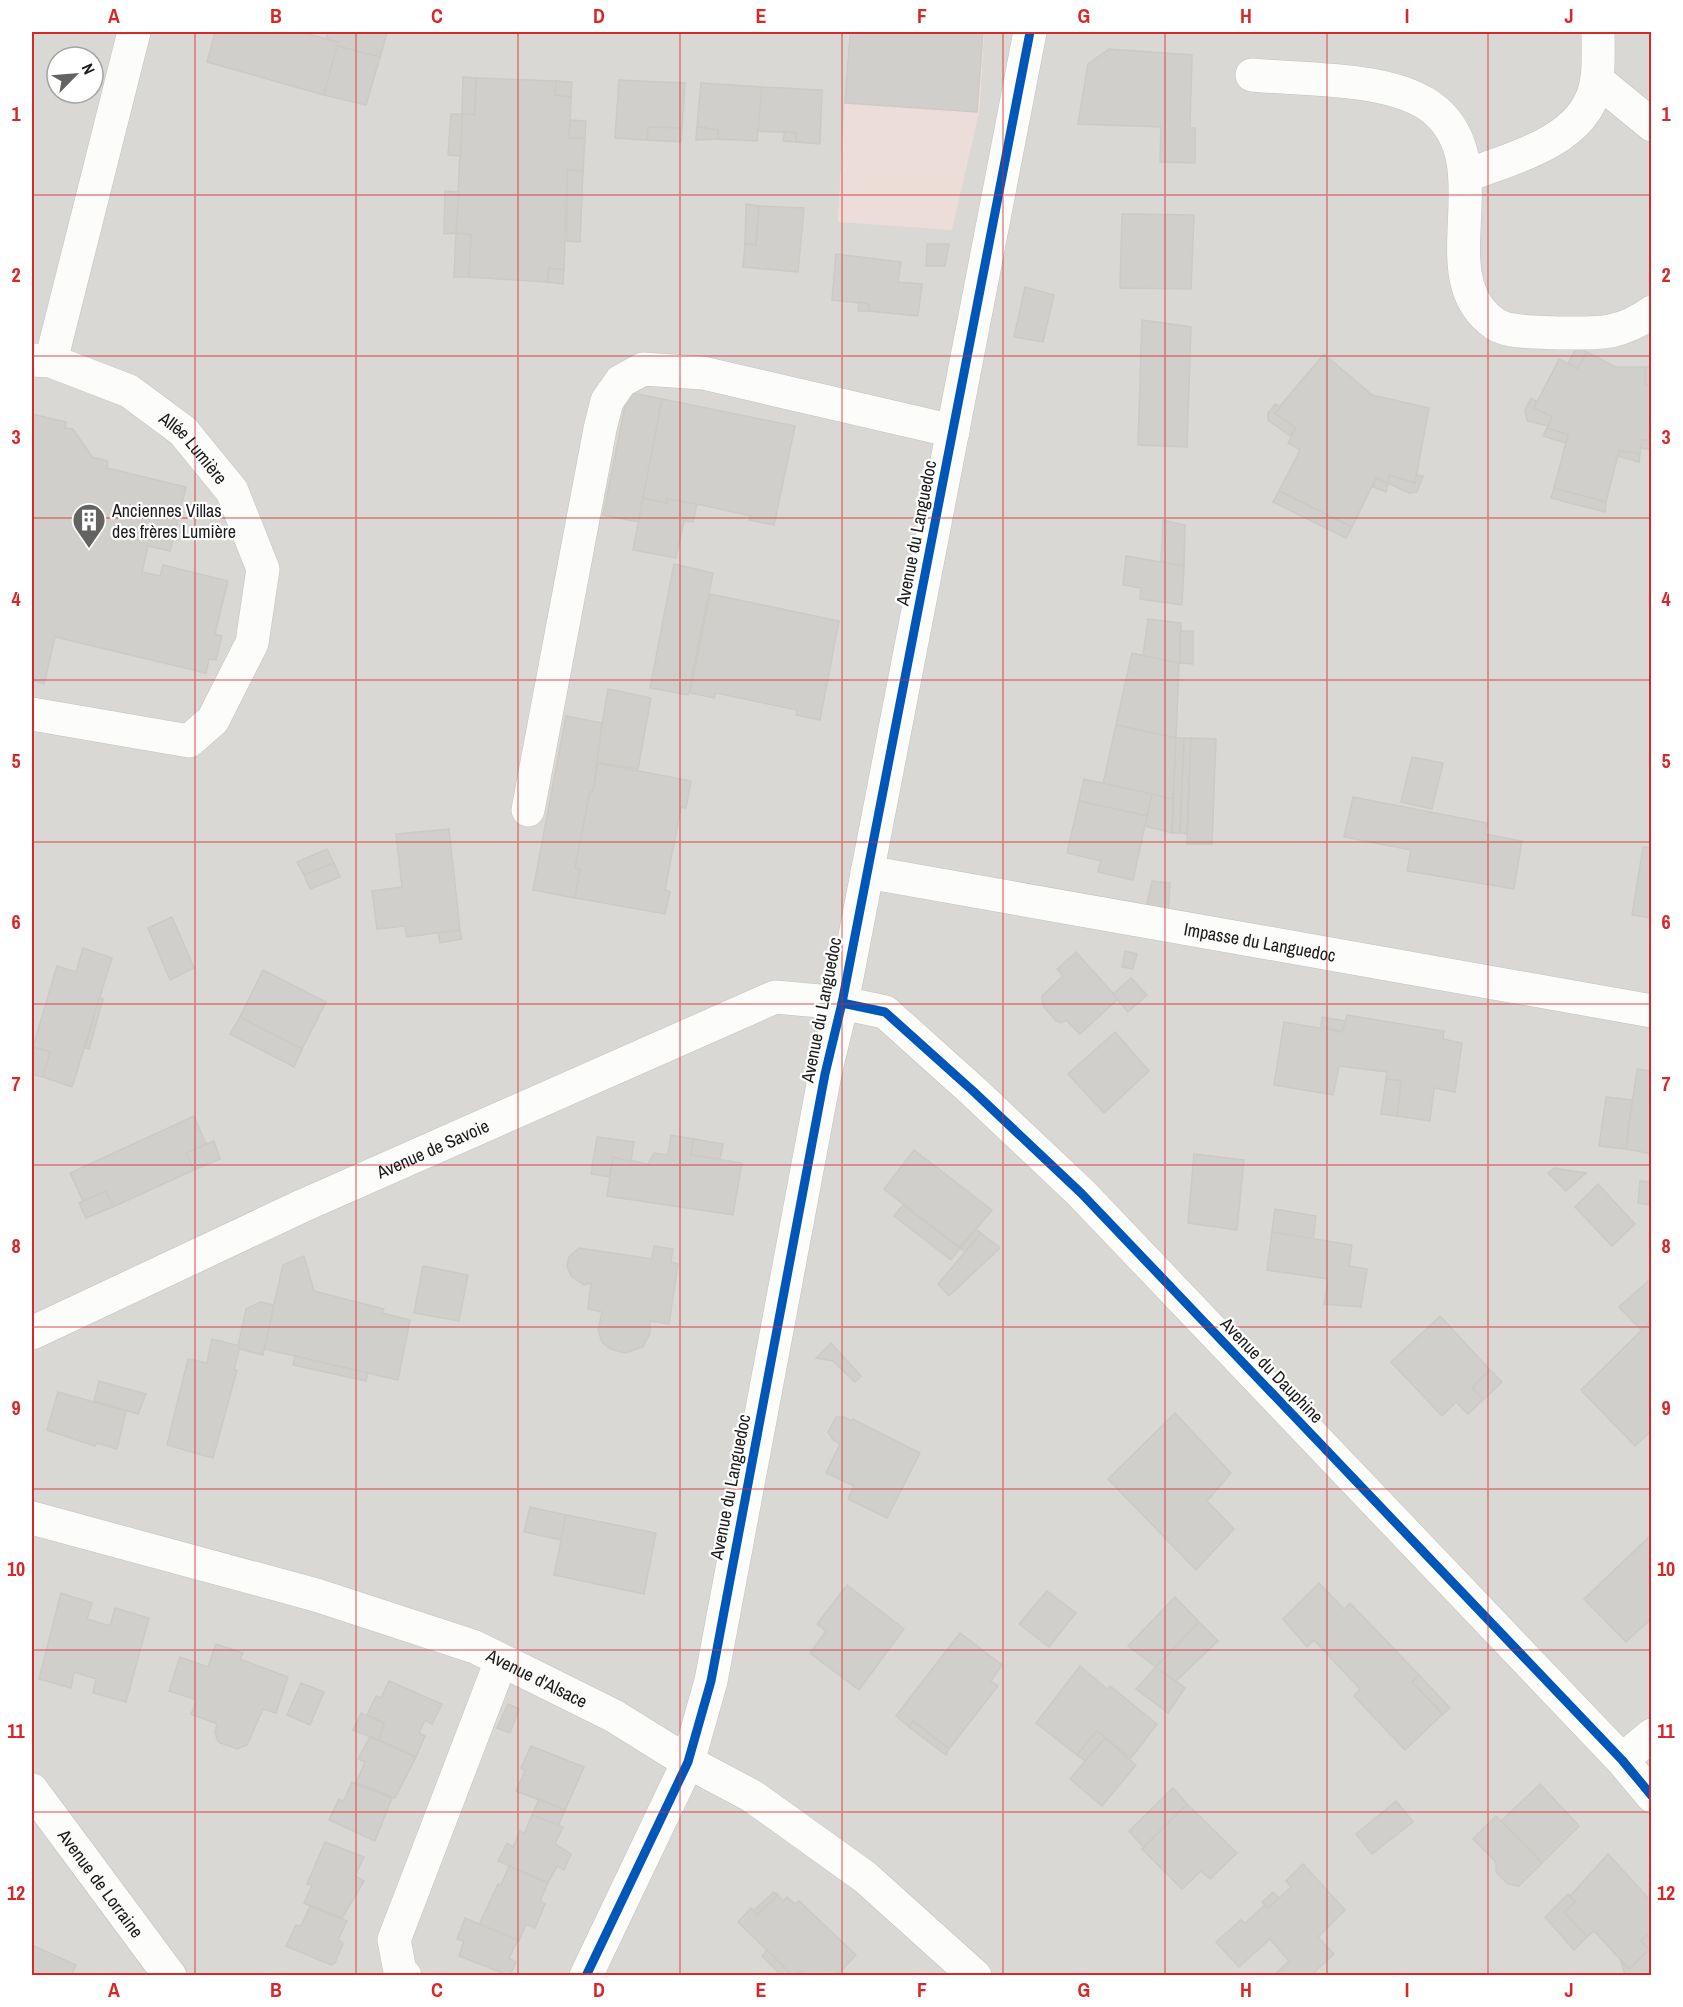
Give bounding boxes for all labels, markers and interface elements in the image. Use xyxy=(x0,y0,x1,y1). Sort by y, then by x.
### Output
text: A xyxy=(108,2,120,29)
text: B xyxy=(270,2,282,29)
text: C xyxy=(431,2,443,29)
text: D xyxy=(593,2,605,29)
text: E xyxy=(756,2,767,29)
text: F xyxy=(917,2,927,29)
text: G xyxy=(1078,2,1090,29)
text: H xyxy=(1240,2,1252,29)
text: I xyxy=(1405,2,1409,29)
text: J xyxy=(1564,2,1574,29)
north arrow xyxy=(45,45,105,105)
text: N xyxy=(77,60,101,78)
text: 1 xyxy=(11,100,21,127)
text: 1 xyxy=(1661,100,1671,127)
text: 2 xyxy=(11,261,21,288)
text: 2 xyxy=(1661,261,1671,288)
street label: Allée Lumière xyxy=(154,405,234,489)
text: 3 xyxy=(11,423,21,450)
text: 3 xyxy=(1661,423,1671,450)
street label: Avenue du Languedoc xyxy=(889,458,942,609)
place label: Anciennes Villas des frères Lumière xyxy=(111,498,236,544)
building icon: Anciennes Villas des frères Lumière xyxy=(71,502,107,549)
text: 4 xyxy=(11,585,21,612)
text: 4 xyxy=(1661,585,1671,612)
text: 5 xyxy=(11,747,21,774)
text: 5 xyxy=(1661,747,1671,774)
text: 6 xyxy=(11,908,21,935)
text: 6 xyxy=(1661,908,1671,935)
street label: Impasse du Languedoc xyxy=(1182,916,1338,967)
street label: Avenue du Languedoc xyxy=(794,935,847,1086)
text: 7 xyxy=(11,1070,21,1097)
text: 7 xyxy=(1661,1070,1671,1097)
street label: Avenue de Savoie xyxy=(371,1113,493,1185)
text: 8 xyxy=(11,1232,21,1259)
text: 8 xyxy=(1661,1232,1671,1259)
street label: Avenue du Dauphine xyxy=(1214,1311,1329,1428)
text: 9 xyxy=(11,1394,21,1421)
text: 9 xyxy=(1661,1394,1671,1421)
street label: Avenue du Languedoc xyxy=(703,1412,756,1563)
text: 10 xyxy=(7,1555,25,1582)
text: 10 xyxy=(1657,1555,1675,1582)
street label: Avenue d'Alsace xyxy=(482,1642,592,1713)
text: 11 xyxy=(7,1717,26,1744)
text: 11 xyxy=(1657,1717,1676,1744)
street label: Avenue de Lorraine xyxy=(52,1823,150,1943)
text: 12 xyxy=(7,1879,25,1906)
text: 12 xyxy=(1657,1879,1675,1906)
text: A xyxy=(108,1976,120,2003)
text: B xyxy=(270,1976,282,2003)
text: C xyxy=(431,1976,443,2003)
text: D xyxy=(593,1976,605,2003)
text: E xyxy=(756,1976,767,2003)
text: F xyxy=(917,1976,927,2003)
text: G xyxy=(1078,1976,1090,2003)
text: H xyxy=(1240,1976,1252,2003)
text: I xyxy=(1405,1976,1409,2003)
text: J xyxy=(1564,1976,1574,2003)

